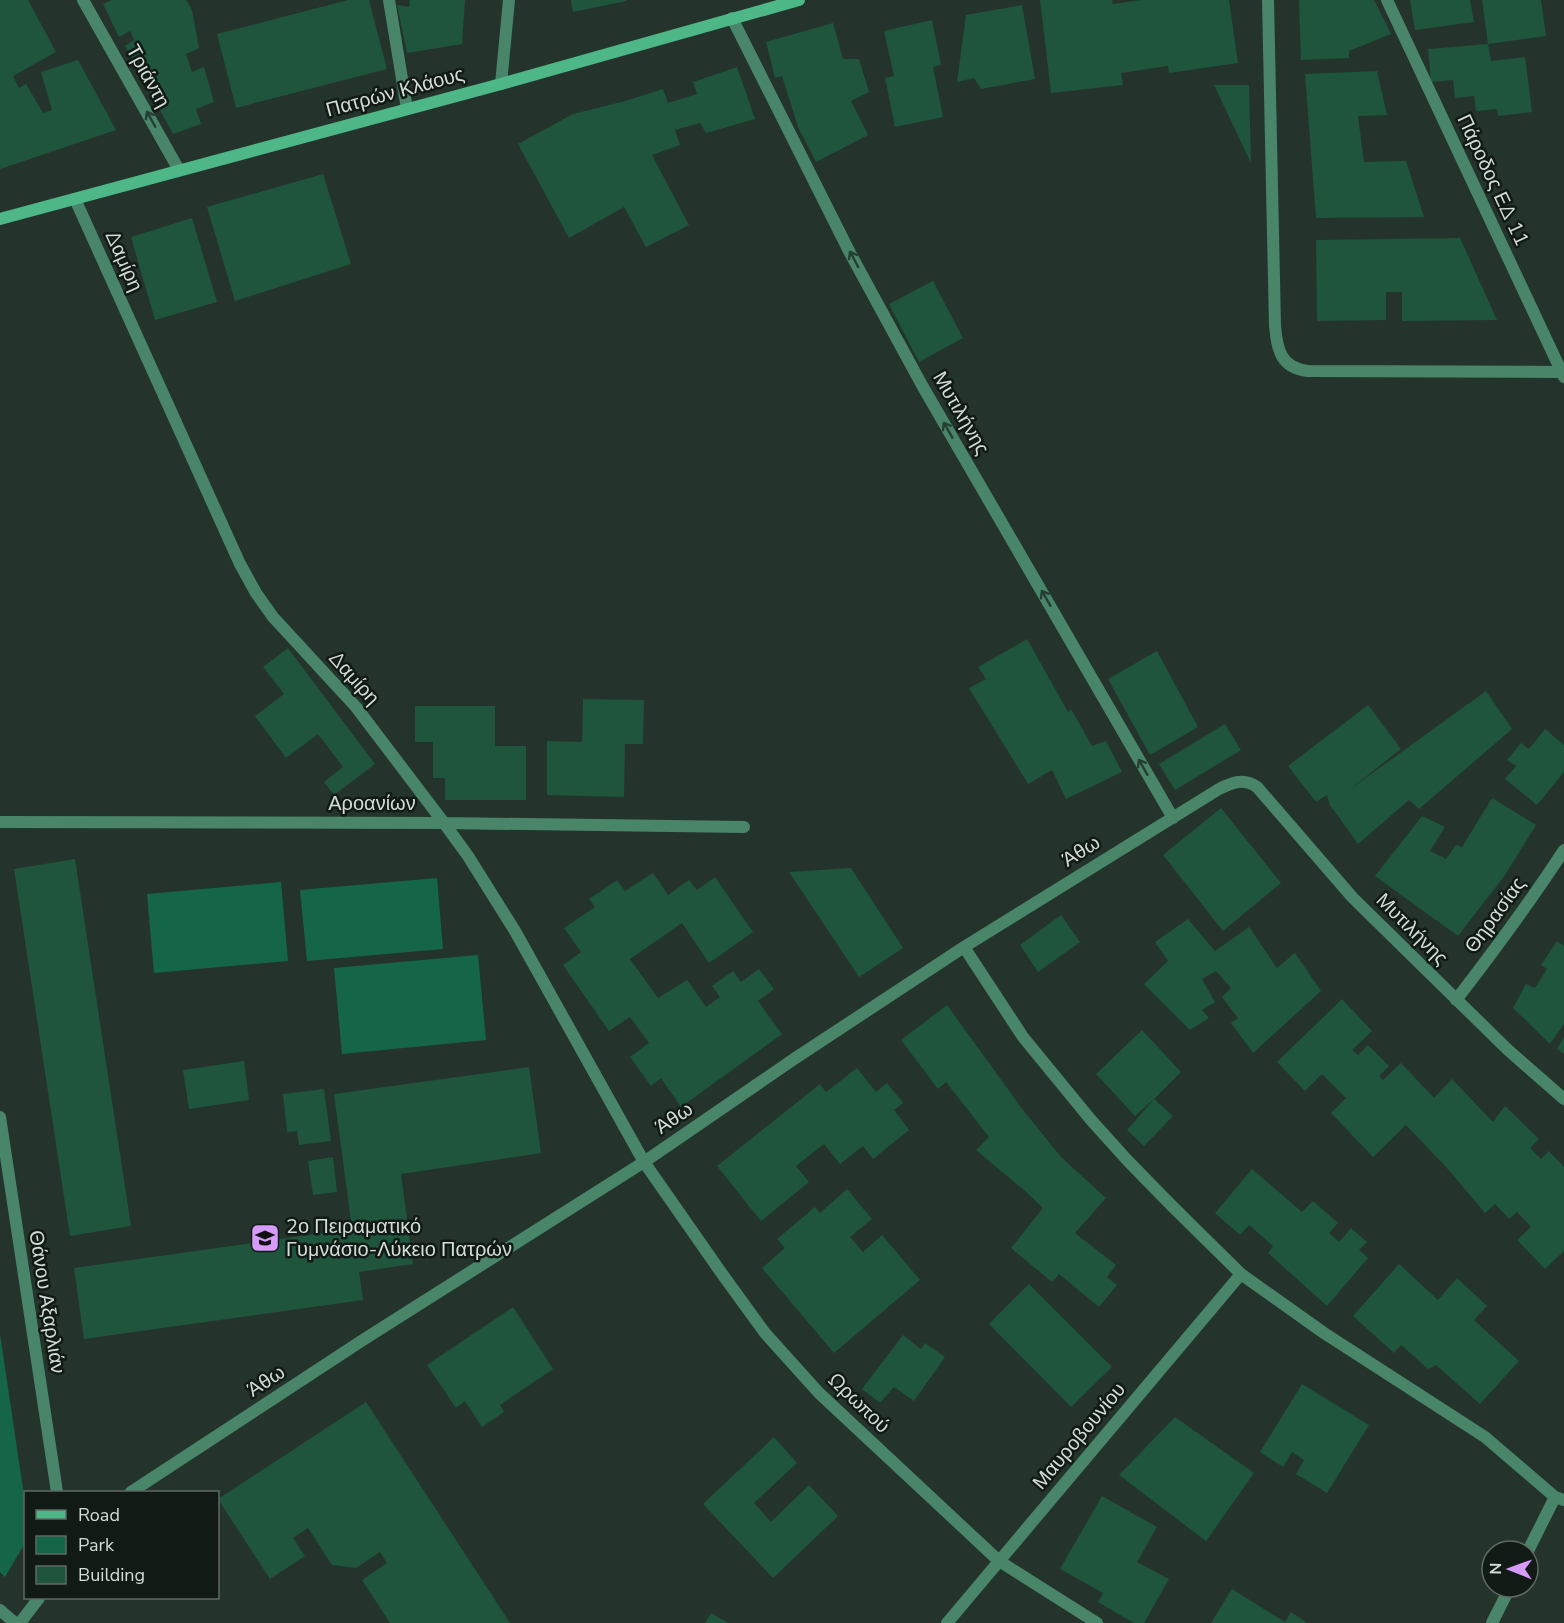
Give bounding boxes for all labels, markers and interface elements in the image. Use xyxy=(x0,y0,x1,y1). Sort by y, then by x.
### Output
street label: Τριάντη xyxy=(120,39,176,113)
street label: Πατρών Κλάους xyxy=(323,60,468,123)
street label: Πάροδος ΕΔ 11 xyxy=(1451,110,1535,250)
one-way arrow xyxy=(144,111,156,128)
street label: Δαμίρη xyxy=(99,226,149,296)
one-way arrow xyxy=(847,250,859,268)
street label: Μυτιλήνης xyxy=(926,366,996,460)
one-way arrow xyxy=(942,422,954,439)
one-way arrow xyxy=(1039,590,1051,607)
street label: Δαμίρη xyxy=(322,645,386,711)
one-way arrow xyxy=(1137,759,1149,776)
street label: Αροανίων xyxy=(328,790,416,817)
street label: Άθω xyxy=(1057,829,1105,873)
street label: Θηρασίας xyxy=(1458,871,1532,958)
street label: Μυτιλήνης xyxy=(1370,887,1454,971)
street label: Άθω xyxy=(650,1096,698,1140)
place label: 2ο Πειραματικό Γυμνάσιο-Λύκειο Πατρών xyxy=(286,1213,512,1263)
school or university icon: 2ο Πειραματικό Γυμνάσιο-Λύκειο Πατρών xyxy=(249,1222,281,1254)
street label: Θάνου Αξαρλιάν xyxy=(22,1228,72,1376)
street label: Άθω xyxy=(242,1359,290,1403)
street label: Ωρωπού xyxy=(822,1367,896,1439)
street label: Μαυροβουνίου xyxy=(1026,1377,1132,1495)
legend xyxy=(24,1491,219,1599)
text: Road xyxy=(78,1503,120,1527)
text: Park xyxy=(78,1533,115,1557)
north arrow xyxy=(1480,1539,1540,1599)
text: Building xyxy=(78,1563,145,1587)
text: N xyxy=(1485,1563,1507,1575)

